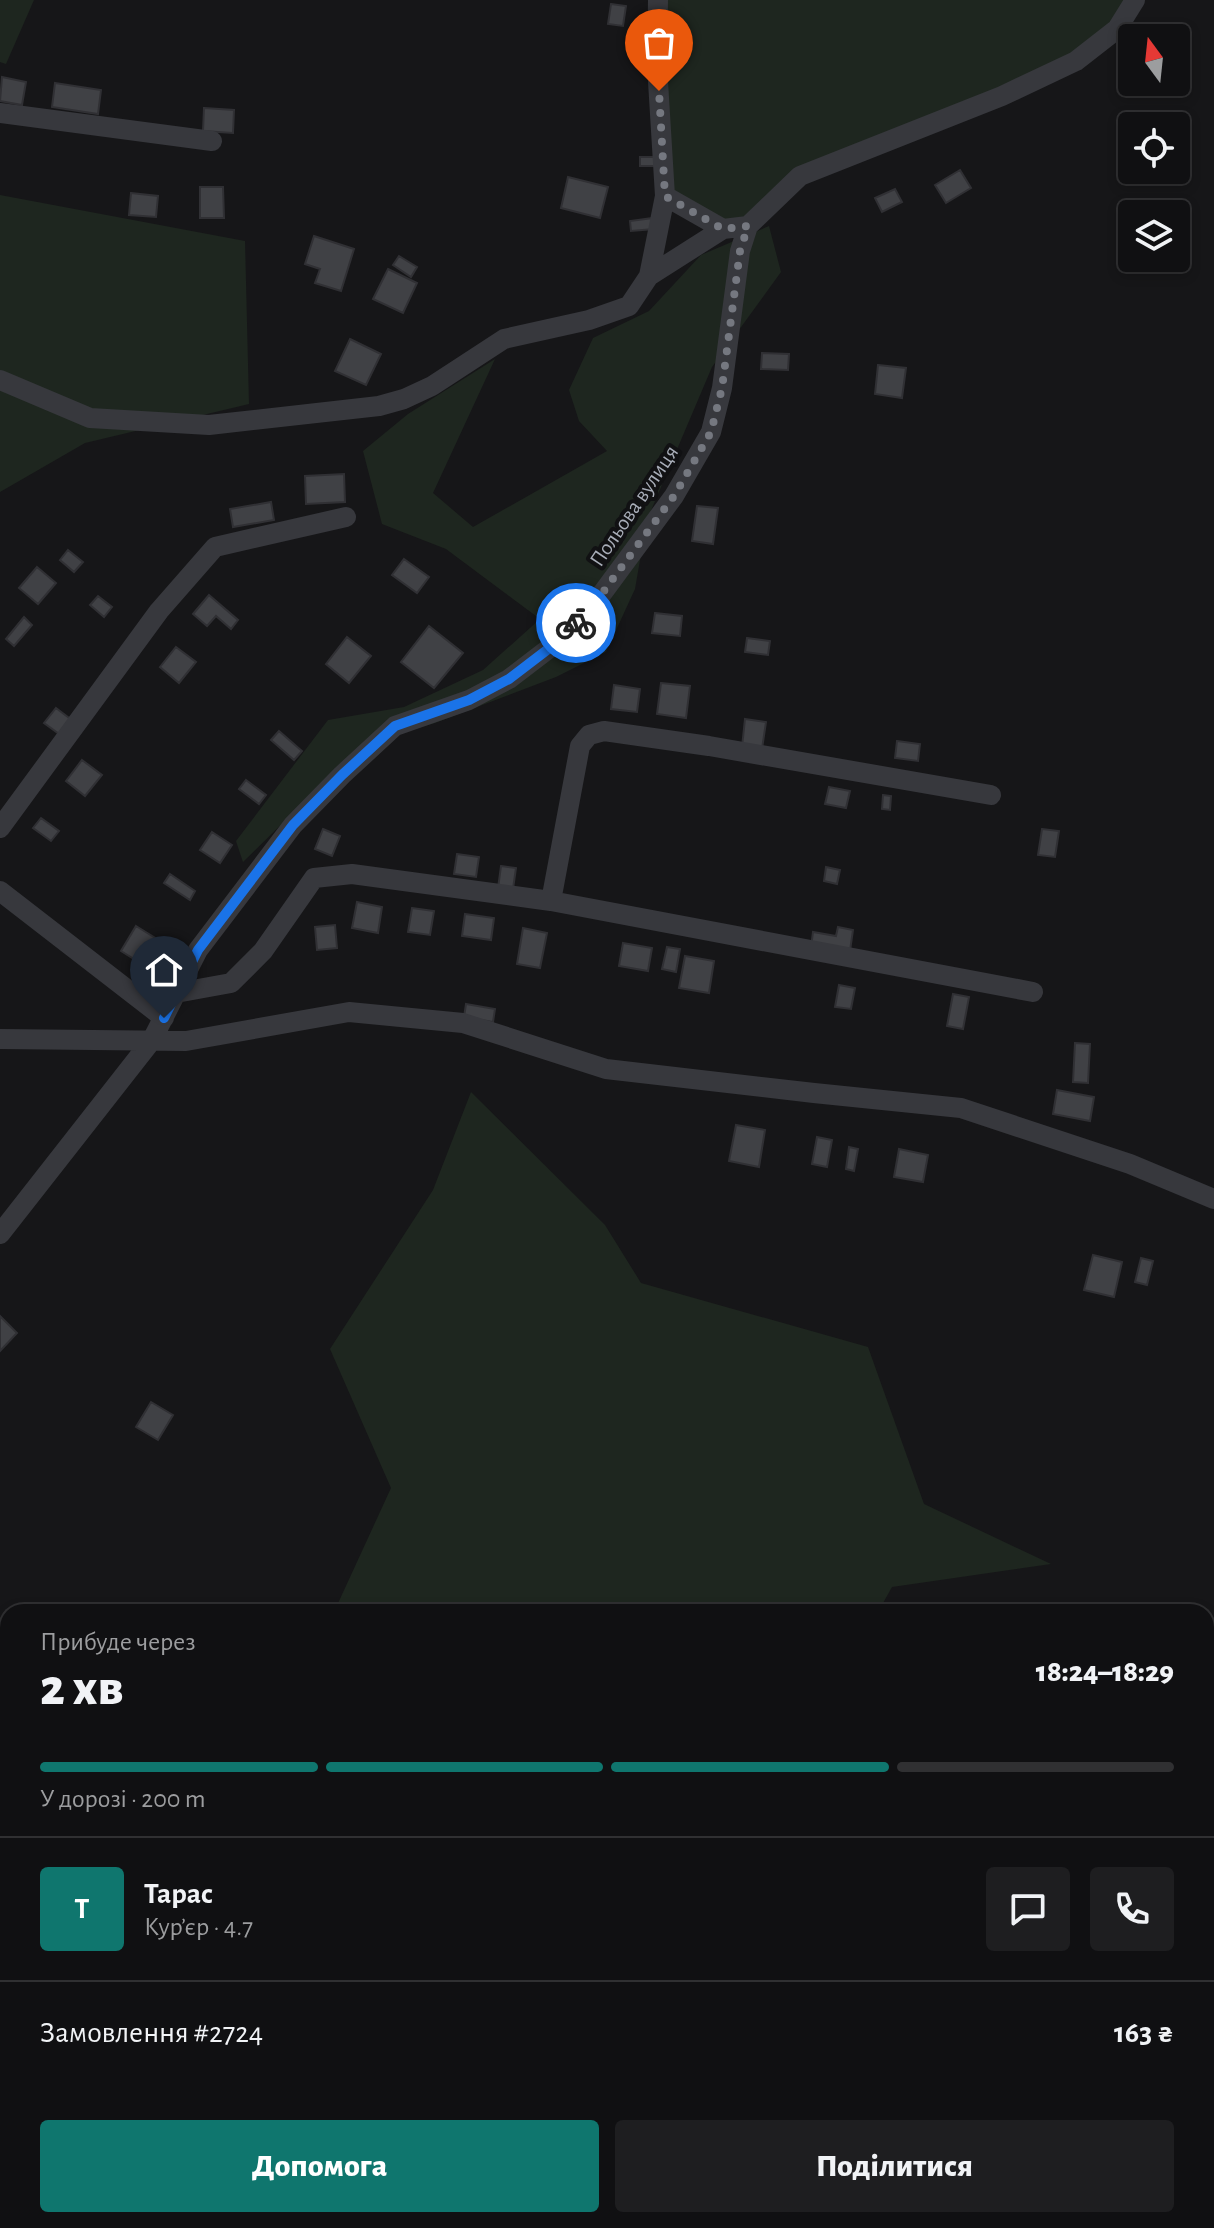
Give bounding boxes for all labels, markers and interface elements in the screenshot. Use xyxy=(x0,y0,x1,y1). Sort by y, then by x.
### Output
pin xyxy=(625,9,693,91)
icon: bag xyxy=(637,21,681,65)
north arrow xyxy=(1118,24,1190,96)
map controls xyxy=(1118,24,1190,272)
button: locate xyxy=(1118,112,1190,184)
button: layers xyxy=(1118,200,1190,272)
street label: Польова вулиця xyxy=(586,441,682,571)
courier xyxy=(536,583,616,663)
icon: bike xyxy=(554,601,598,645)
pin xyxy=(130,936,198,1018)
icon: home xyxy=(142,948,186,992)
text: Прибуде через xyxy=(40,1629,196,1655)
text: 18:24–18:29 xyxy=(1036,1657,1174,1687)
text: 2 хв xyxy=(40,1662,123,1714)
text: У дорозі · 200 m xyxy=(40,1786,206,1812)
button: chat xyxy=(986,1867,1070,1951)
button: phone xyxy=(1090,1867,1174,1951)
text: Тарас xyxy=(144,1879,213,1909)
text: Т xyxy=(75,1894,89,1924)
text: Кур’єр · 4.7 xyxy=(144,1914,253,1940)
text: Замовлення #2724 xyxy=(40,2018,263,2048)
text: 163 ₴ xyxy=(1114,2018,1174,2048)
button: Допомога xyxy=(40,2120,599,2212)
button: Поділитися xyxy=(615,2120,1174,2212)

